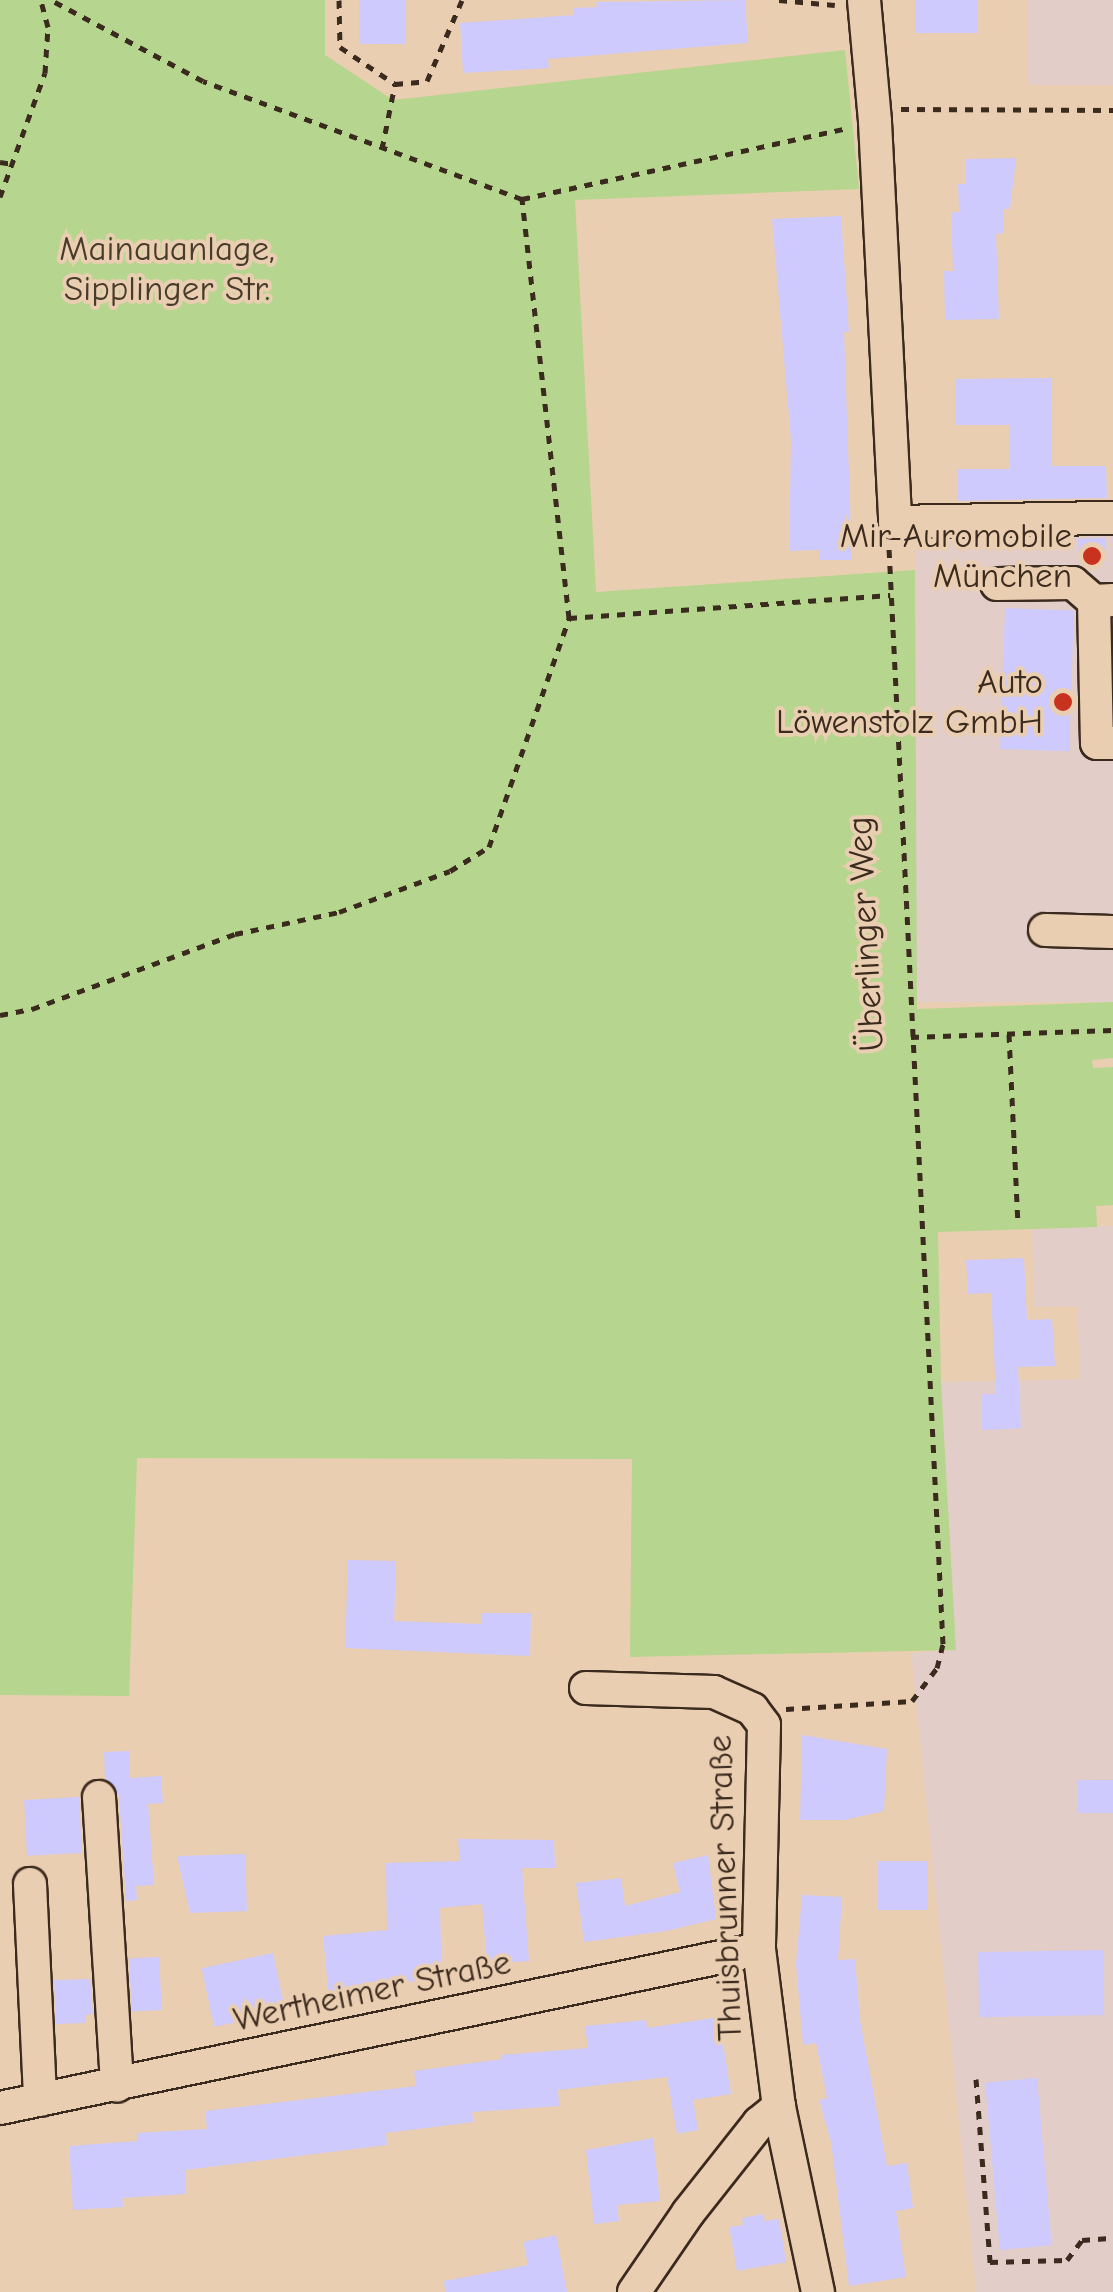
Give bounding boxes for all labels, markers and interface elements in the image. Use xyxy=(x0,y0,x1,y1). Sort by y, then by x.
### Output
park label: Mainauanlage, Sipplinger Str. xyxy=(59,228,275,310)
place label: Mir Auromobile München xyxy=(840,515,1072,597)
marker: Mir Auromobile München xyxy=(1081,545,1103,567)
place label: Auto Löwenstolz GmbH xyxy=(776,661,1043,743)
marker: Auto Löwenstolz GmbH xyxy=(1052,691,1074,713)
street label: Überlinger Weg xyxy=(839,816,893,1052)
street label: Thuisbrunner Straße xyxy=(699,1734,751,2042)
street label: Wertheimer Straße xyxy=(230,1941,514,2041)

